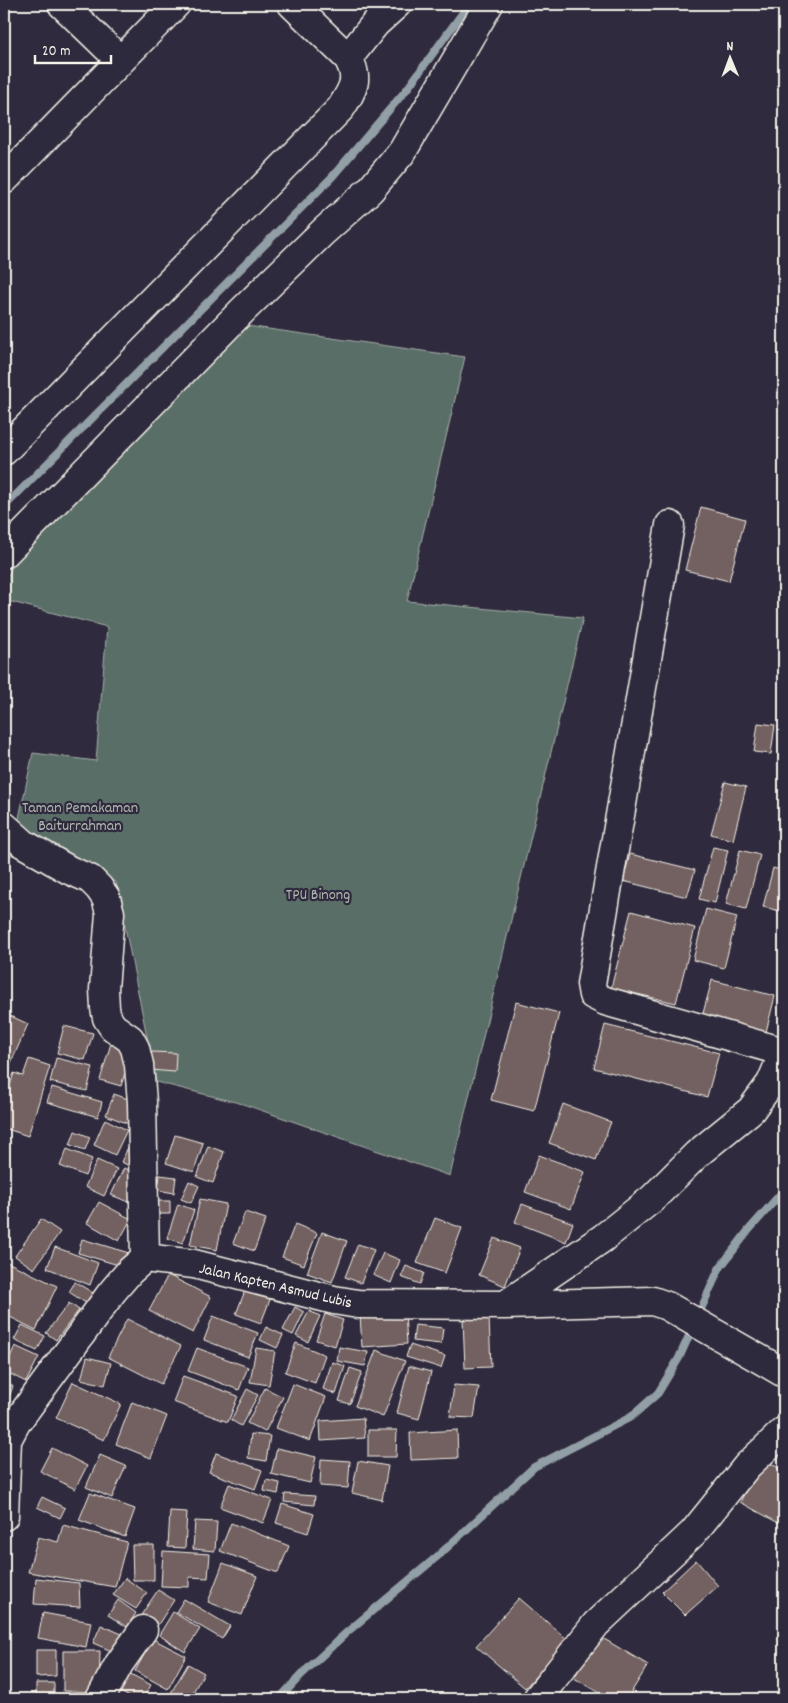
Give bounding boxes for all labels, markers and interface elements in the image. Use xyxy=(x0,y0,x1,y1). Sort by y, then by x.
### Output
scale bar xyxy=(35,32,111,64)
north arrow xyxy=(706,32,756,82)
text: N xyxy=(726,37,734,57)
text: 20 m xyxy=(42,41,70,63)
park label: Taman Pemakaman Baiturrahman xyxy=(22,797,138,838)
park label: TPU Binong xyxy=(286,884,350,907)
street label: Jalan Kapten Asmud Lubis xyxy=(197,1258,355,1315)

